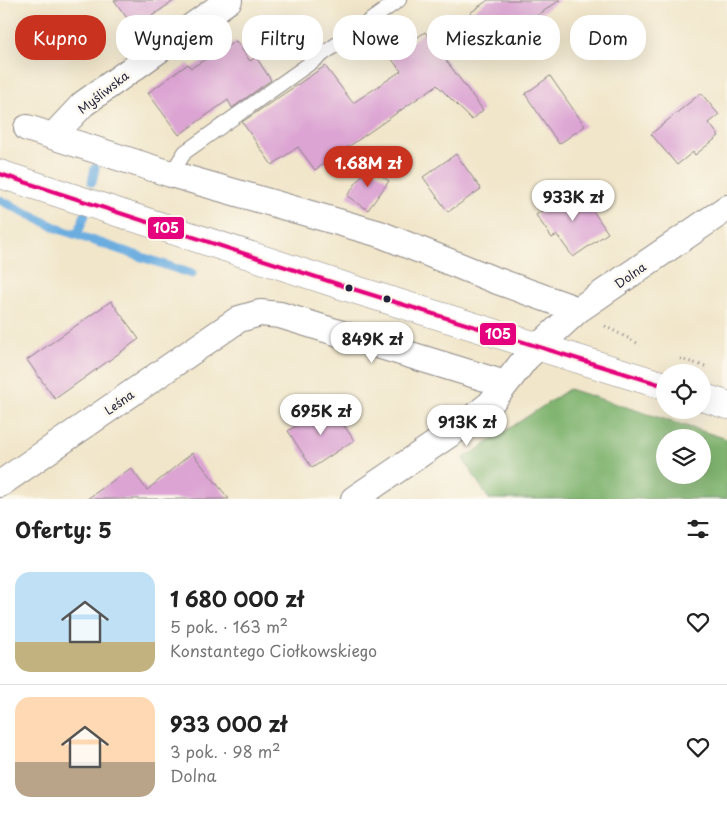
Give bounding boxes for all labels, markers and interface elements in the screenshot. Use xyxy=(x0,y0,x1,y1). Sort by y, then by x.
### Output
chip: Kupno xyxy=(15,15,106,60)
chip: Wynajem xyxy=(116,15,232,60)
chip: Filtry xyxy=(242,15,323,60)
chip: Nowe xyxy=(333,15,417,60)
chip: Mieszkanie xyxy=(427,15,560,60)
chip: Dom xyxy=(570,15,646,60)
street label: Myśliwska xyxy=(74,66,133,118)
pin: 1.68M zł xyxy=(316,146,420,188)
text: 1.68M zł xyxy=(335,150,401,174)
pin: 933K zł xyxy=(527,180,619,222)
text: 933K zł xyxy=(543,184,603,208)
line badge: 105 xyxy=(147,216,185,240)
text: 105 xyxy=(153,217,179,238)
street label: Dolna xyxy=(611,257,650,292)
unlabelled marker xyxy=(344,283,354,293)
unlabelled marker xyxy=(382,294,392,304)
pin: 849K zł xyxy=(326,322,418,364)
line badge: 105 xyxy=(479,322,517,346)
text: 105 xyxy=(485,323,511,344)
text: 849K zł xyxy=(341,326,403,350)
map controls xyxy=(656,364,711,484)
button: locate xyxy=(656,364,711,419)
street label: Leśna xyxy=(101,385,138,419)
pin: 695K zł xyxy=(275,394,367,436)
text: 695K zł xyxy=(291,398,351,422)
pin: 913K zł xyxy=(421,404,513,447)
text: 913K zł xyxy=(438,409,496,433)
button: layers xyxy=(656,429,711,484)
text: Oferty: 5 xyxy=(15,513,112,545)
icon: filters xyxy=(684,515,712,543)
text: 1 680 000 zł xyxy=(170,582,303,614)
icon: home xyxy=(55,592,115,652)
icon: heart xyxy=(684,608,712,636)
text: 5 pok. · 163 m² xyxy=(170,614,288,638)
text: Konstantego Ciołkowskiego xyxy=(170,638,377,662)
text: 933 000 zł xyxy=(170,707,287,739)
icon: home xyxy=(55,717,115,777)
icon: heart xyxy=(684,733,712,761)
text: 3 pok. · 98 m² xyxy=(170,739,281,763)
text: Dolna xyxy=(170,763,217,787)

